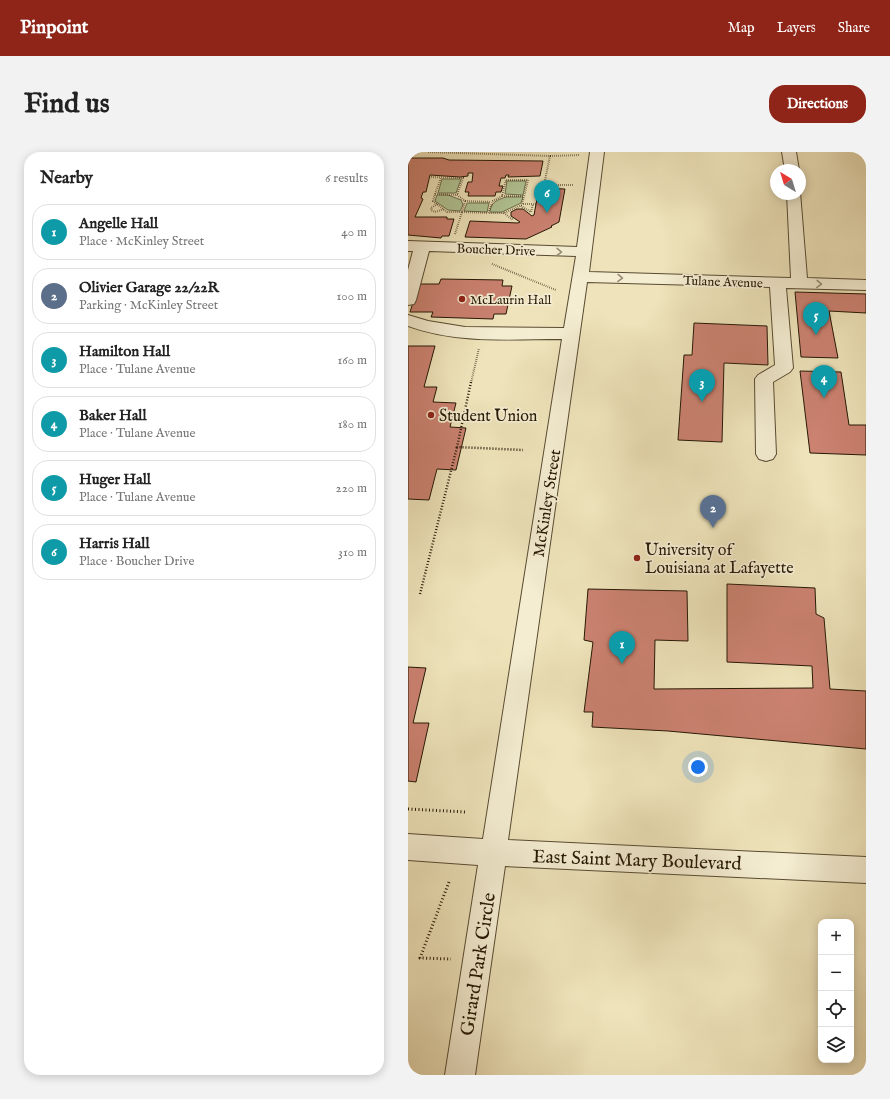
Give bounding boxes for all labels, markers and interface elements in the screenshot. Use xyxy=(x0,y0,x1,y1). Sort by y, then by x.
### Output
text: Pinpoint xyxy=(20,16,88,40)
text: Map xyxy=(728,19,755,37)
text: Layers xyxy=(777,19,816,37)
text: Share xyxy=(838,19,870,37)
button: Directions xyxy=(769,85,866,123)
text: Find us xyxy=(24,87,110,122)
north arrow xyxy=(770,164,806,200)
text: Nearby xyxy=(40,168,93,189)
text: 6 results xyxy=(325,170,368,187)
pin: 6 xyxy=(534,180,560,213)
text: Angelle Hall xyxy=(79,214,158,233)
text: 1 xyxy=(52,224,56,241)
text: 40 m xyxy=(341,224,367,241)
text: Place · McKinley Street xyxy=(79,233,204,250)
street label: Boucher Drive xyxy=(456,241,536,260)
one-way arrow xyxy=(556,247,562,256)
street label: Tulane Avenue xyxy=(683,273,763,292)
one-way arrow xyxy=(617,274,623,282)
text: Olivier Garage 22/22R xyxy=(79,278,219,297)
one-way arrow xyxy=(816,280,822,288)
text: 2 xyxy=(51,288,57,305)
text: 100 m xyxy=(337,288,367,305)
place label: McLaurin Hall xyxy=(470,292,552,309)
marker: McLaurin Hall xyxy=(457,294,467,304)
text: Parking · McKinley Street xyxy=(79,297,218,314)
pin: 5 xyxy=(803,302,829,335)
text: Hamilton Hall xyxy=(79,342,170,361)
text: 3 xyxy=(52,352,56,369)
text: 160 m xyxy=(337,352,367,369)
text: Place · Tulane Avenue xyxy=(79,361,196,378)
pin: 4 xyxy=(811,365,837,398)
pin: 3 xyxy=(689,369,715,402)
text: Baker Hall xyxy=(79,406,147,425)
place label: Student Union xyxy=(439,407,538,427)
marker: Student Union xyxy=(426,410,436,420)
text: 4 xyxy=(51,416,57,433)
text: 180 m xyxy=(338,416,367,433)
text: Place · Tulane Avenue xyxy=(79,425,196,442)
street label: McKinley Street xyxy=(530,448,566,559)
text: Huger Hall xyxy=(79,470,151,489)
text: 5 xyxy=(52,480,56,497)
text: 220 m xyxy=(336,480,367,497)
text: Place · Tulane Avenue xyxy=(79,489,196,506)
pin: 2 xyxy=(700,495,726,528)
text: Harris Hall xyxy=(79,534,150,553)
place label: University of Louisiana at Lafayette xyxy=(645,541,794,579)
text: 6 xyxy=(51,544,57,561)
text: 310 m xyxy=(338,544,367,561)
text: Place · Boucher Drive xyxy=(79,553,194,570)
marker: University of Louisiana at Lafayette xyxy=(632,553,642,563)
pin: 1 xyxy=(609,631,635,664)
your location xyxy=(688,757,708,777)
street label: East Saint Mary Boulevard xyxy=(532,845,743,877)
street label: Girard Park Circle xyxy=(456,891,502,1038)
map controls xyxy=(818,919,854,1063)
button: + xyxy=(818,919,854,955)
button: − xyxy=(818,955,854,991)
button: locate xyxy=(818,991,854,1027)
button: layers xyxy=(818,1027,854,1063)

